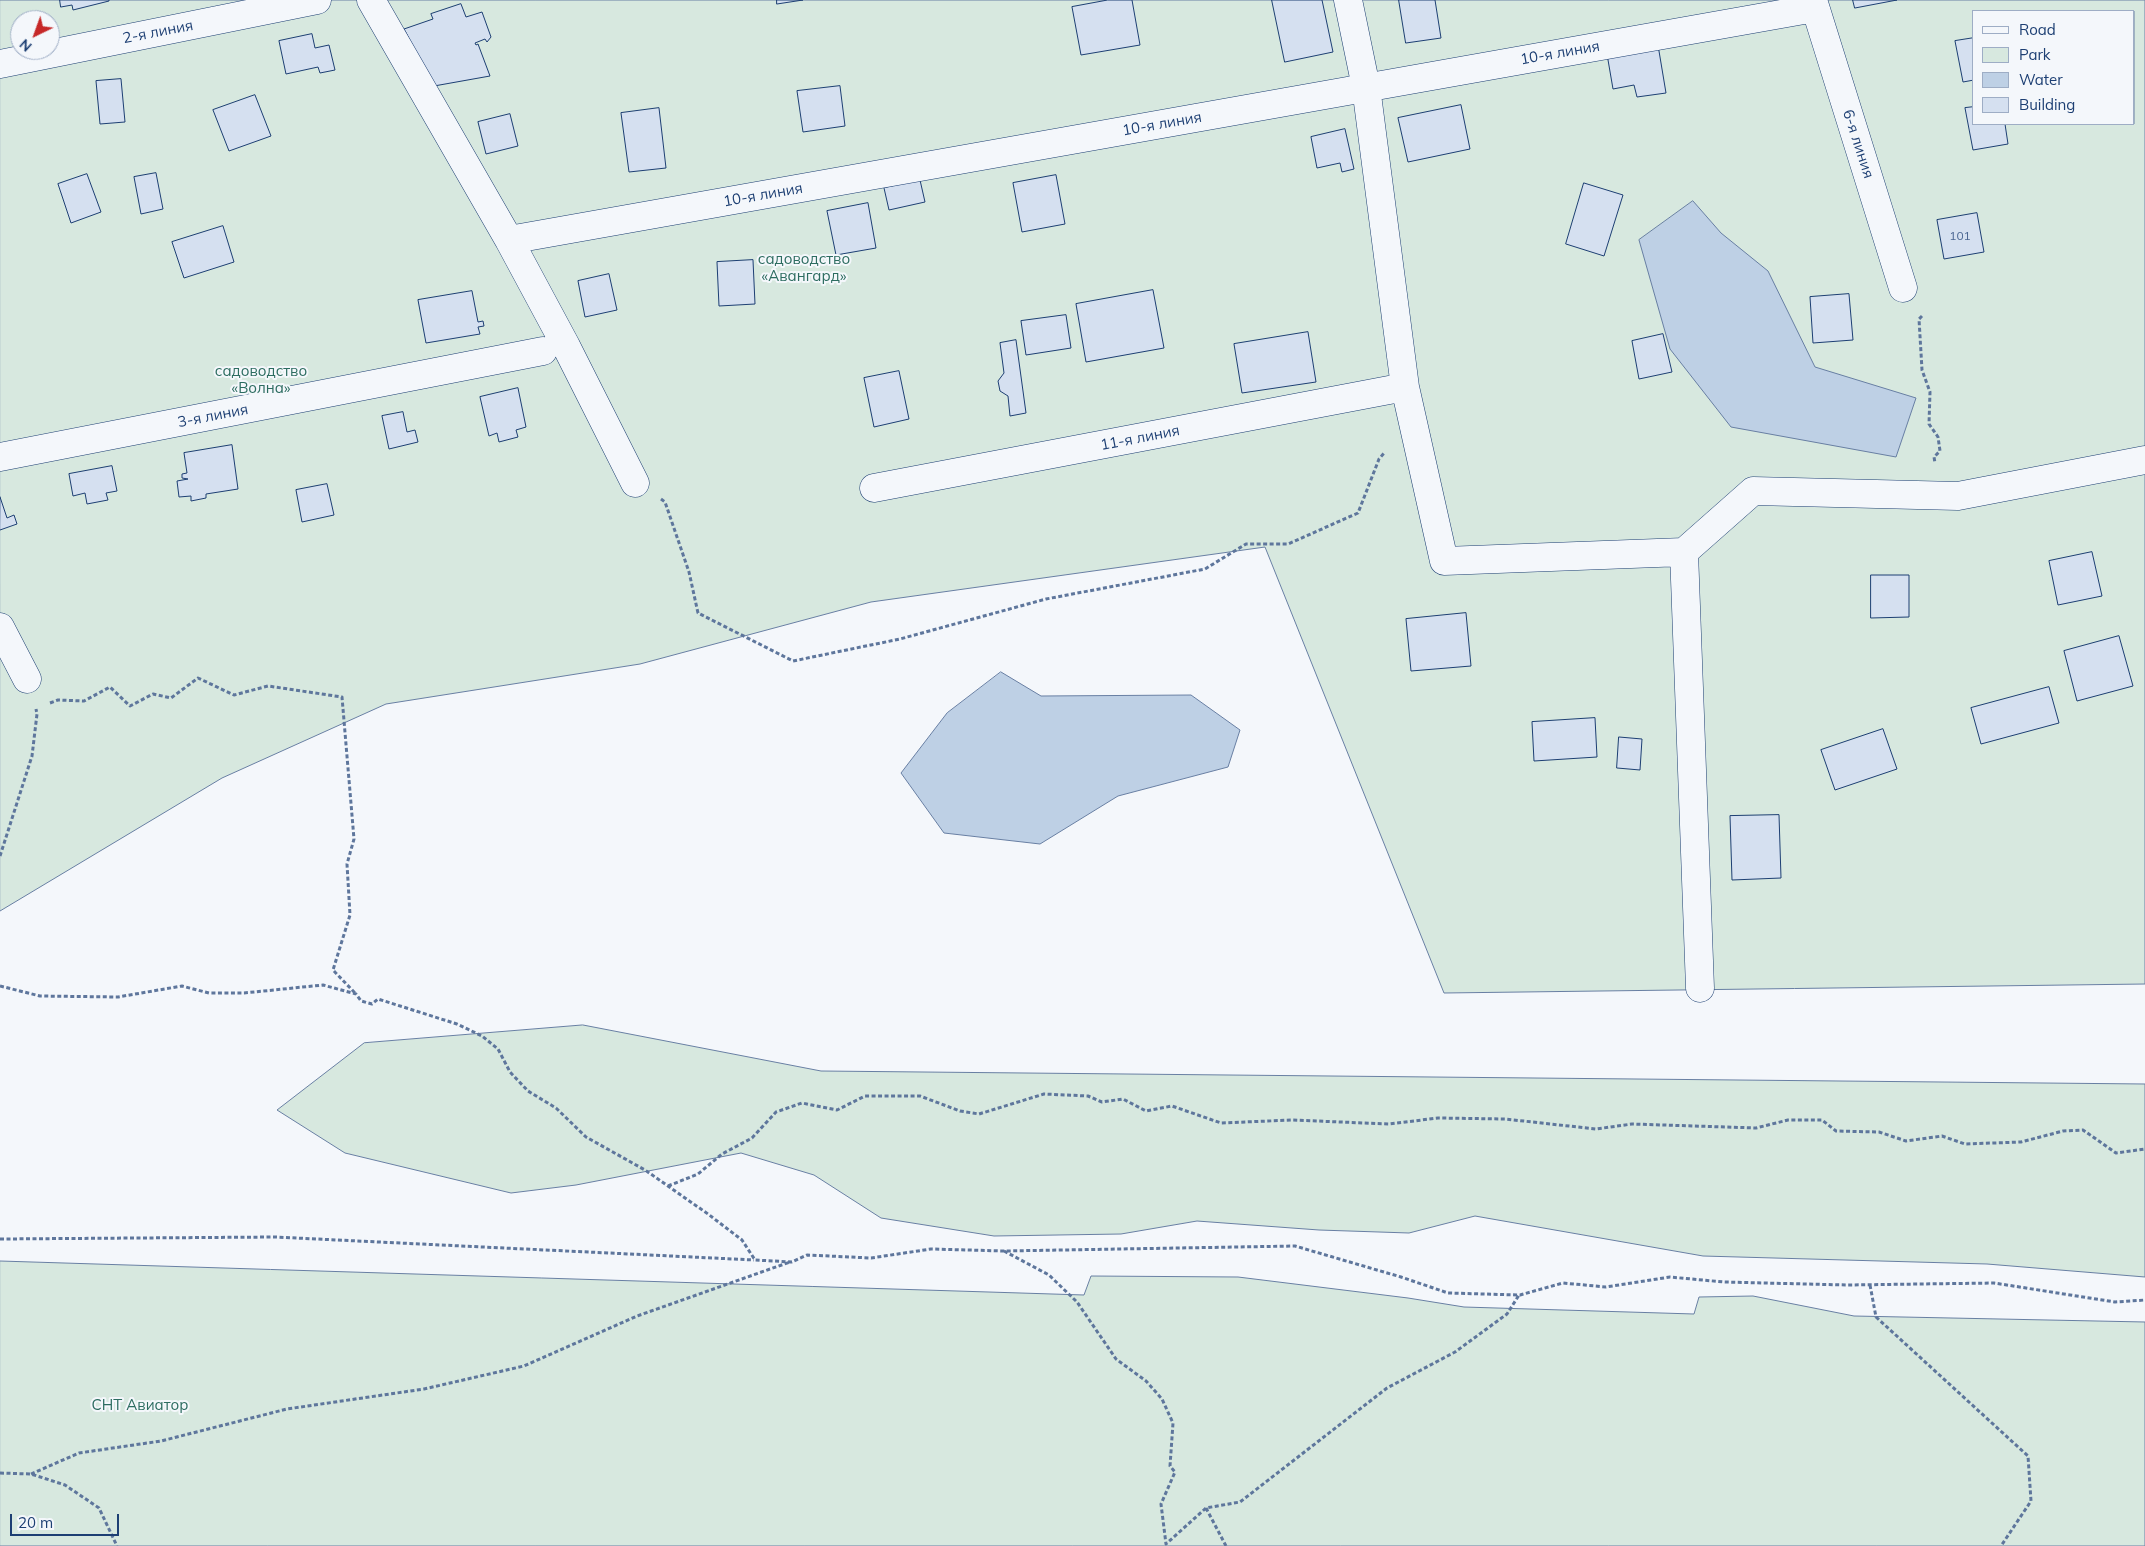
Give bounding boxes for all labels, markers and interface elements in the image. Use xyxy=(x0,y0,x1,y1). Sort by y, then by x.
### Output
north arrow xyxy=(10,10,60,60)
legend xyxy=(1972,10,2135,125)
street label: 2-я линия xyxy=(121,16,195,48)
text: Road xyxy=(2019,20,2056,39)
text: N xyxy=(16,35,36,56)
street label: 10-я линия xyxy=(1519,37,1601,69)
text: Park xyxy=(2019,45,2051,64)
text: Water xyxy=(2019,70,2063,89)
text: Building xyxy=(2019,95,2075,114)
street label: 6-я линия xyxy=(1838,107,1878,181)
street label: 10-я линия xyxy=(1121,108,1203,140)
street label: 10-я линия xyxy=(722,179,804,211)
house number: 101 xyxy=(1949,229,1971,243)
park label: садоводство «Авангард» xyxy=(758,250,850,285)
park label: садоводство «Волна» xyxy=(215,362,307,397)
street label: 3-я линия xyxy=(176,400,250,432)
street label: 11-я линия xyxy=(1099,421,1181,455)
park label: СНТ Авиатор xyxy=(92,1396,188,1414)
scale bar xyxy=(12,1504,121,1536)
text: 20 m xyxy=(18,1513,53,1532)

